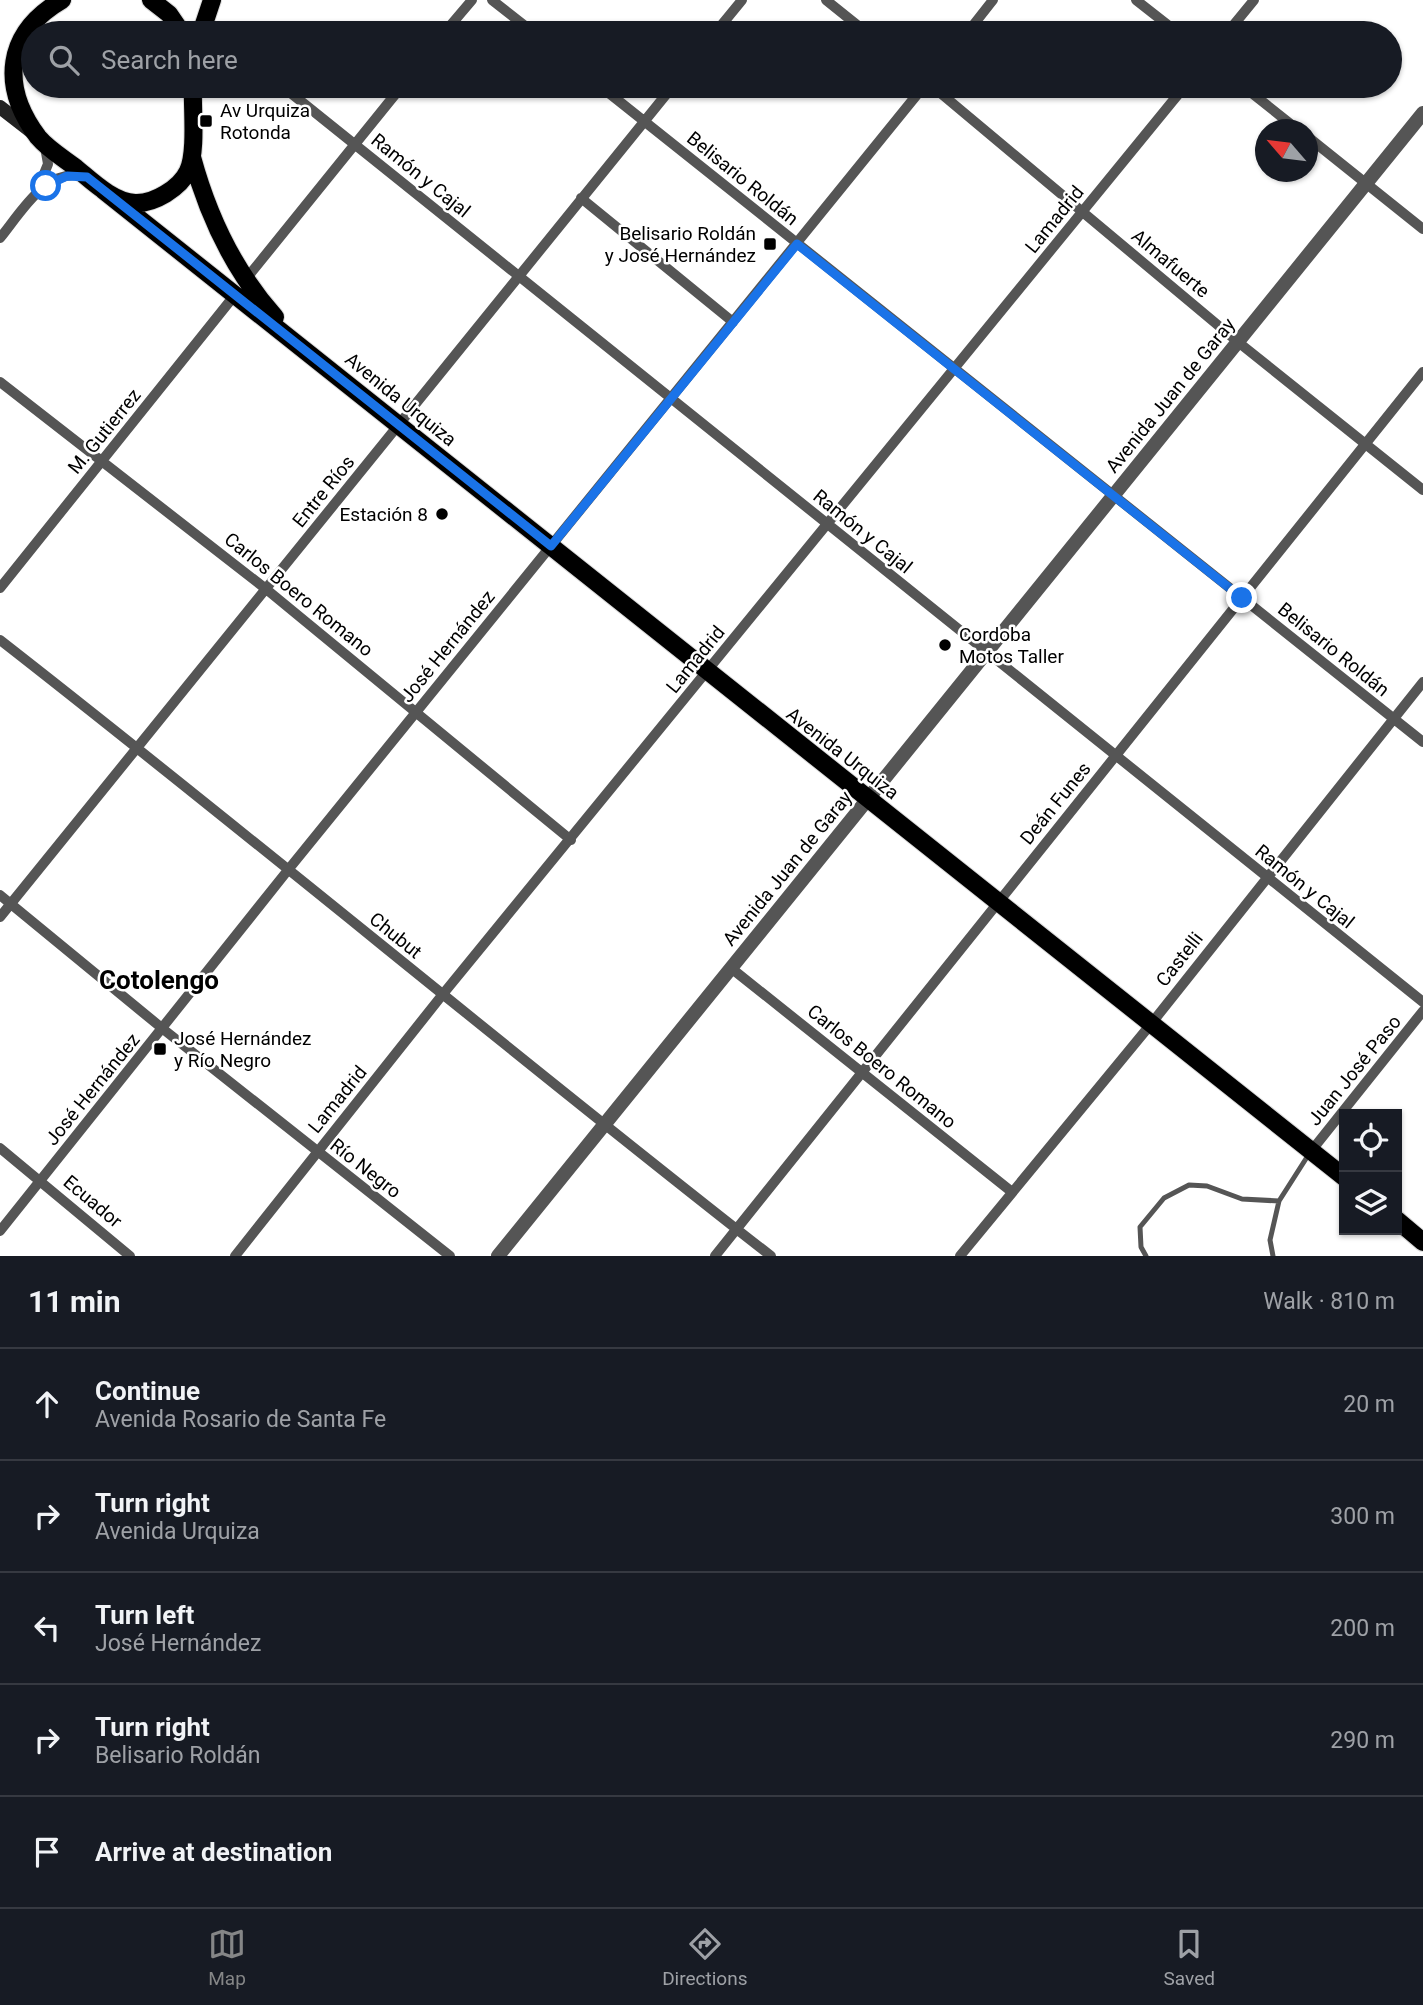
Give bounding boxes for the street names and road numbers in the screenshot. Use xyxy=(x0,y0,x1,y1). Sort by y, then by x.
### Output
street label: Belisario Roldán xyxy=(682,126,803,230)
street label: Ramón y Cajal xyxy=(367,128,475,222)
street label: Lamadrid xyxy=(1020,181,1089,258)
street label: Almafuerte xyxy=(1127,224,1214,303)
street label: Avenida Juan de Garay xyxy=(1101,313,1240,477)
street label: Avenida Urquiza xyxy=(341,348,461,451)
street label: M. Gutierrez xyxy=(63,384,146,479)
street label: Entre Ríos xyxy=(288,451,359,532)
street label: Ramón y Cajal xyxy=(809,484,917,578)
street label: Carlos Boero Romano xyxy=(220,527,378,661)
street label: José Hernández xyxy=(395,586,500,707)
street label: Belisario Roldán xyxy=(1273,597,1394,701)
street label: Lamadrid xyxy=(661,621,730,698)
street label: Avenida Urquiza xyxy=(782,702,903,804)
street label: Deán Funes xyxy=(1015,758,1096,849)
street label: Avenida Juan de Garay xyxy=(718,786,857,950)
street label: Ramón y Cajal xyxy=(1251,839,1359,933)
street label: Chubut xyxy=(365,907,426,963)
street label: Castelli xyxy=(1151,928,1208,991)
street label: Carlos Boero Romano xyxy=(803,999,961,1133)
street label: Juan José Paso xyxy=(1303,1011,1406,1130)
street label: José Hernández xyxy=(40,1029,145,1150)
street label: Lamadrid xyxy=(303,1061,372,1138)
street label: Río Negro xyxy=(326,1134,406,1203)
street label: Ecuador xyxy=(59,1170,127,1233)

